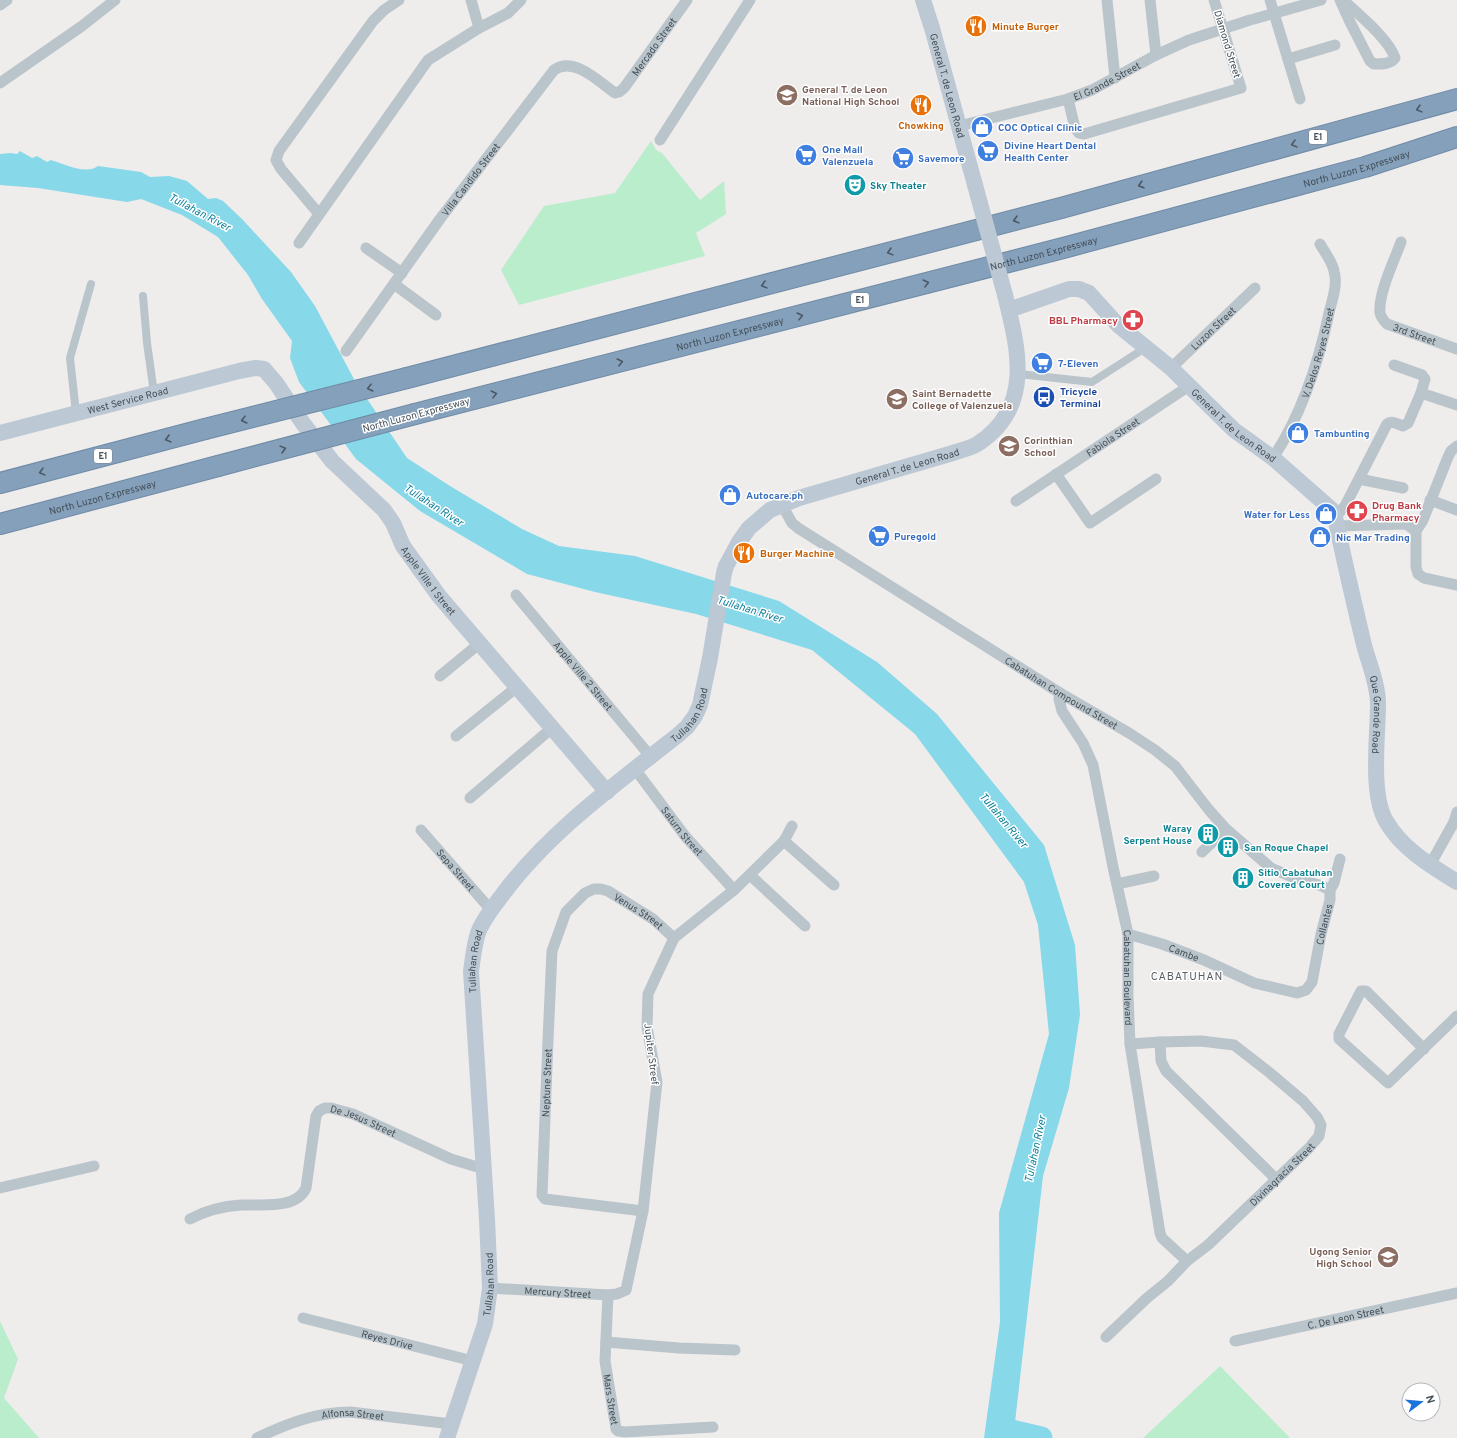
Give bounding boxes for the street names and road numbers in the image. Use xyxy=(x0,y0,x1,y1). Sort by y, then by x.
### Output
street label: Diamond Street xyxy=(1210,9,1243,80)
street label: Mercado Street xyxy=(630,16,680,79)
street label: General T. de Leon Road xyxy=(926,32,967,140)
street label: El Grande Street xyxy=(1072,60,1143,104)
road number: E1 xyxy=(1309,130,1327,144)
street label: Villa Candido Street xyxy=(439,141,504,219)
street label: North Luzon Expressway xyxy=(1302,148,1412,191)
street label: North Luzon Expressway xyxy=(989,234,1099,274)
road number: E1 xyxy=(851,293,869,307)
street label: Luzon Street xyxy=(1189,304,1239,354)
street label: V. Delos Reyes Street xyxy=(1300,306,1338,401)
street label: North Luzon Expressway xyxy=(675,315,785,355)
street label: 3rd Street xyxy=(1391,322,1438,349)
street label: West Service Road xyxy=(86,385,170,418)
street label: General T. de Leon Road xyxy=(1188,386,1278,466)
street label: North Luzon Expressway xyxy=(361,395,471,436)
street label: Fabiola Street xyxy=(1084,415,1143,461)
street label: General T. de Leon Road xyxy=(854,446,961,489)
road number: E1 xyxy=(94,449,112,463)
street label: North Luzon Expressway xyxy=(48,478,158,519)
street label: Apple Ville 1 Street xyxy=(397,544,458,619)
street label: Apple Ville 2 Street xyxy=(550,639,615,714)
street label: Cabatuhan Compound Street xyxy=(1002,655,1120,733)
street label: Que Grande Road xyxy=(1366,674,1383,754)
street label: Tullahan Road xyxy=(668,687,712,746)
street label: Saturn Street xyxy=(657,805,705,860)
street label: Sepa Street xyxy=(433,847,477,895)
street label: Venus Street xyxy=(611,891,665,933)
street label: Collantes xyxy=(1314,902,1337,946)
street label: Tullahan Road xyxy=(466,928,487,993)
street label: Cabatuhan Boulevard xyxy=(1119,928,1134,1026)
street label: Cambe xyxy=(1166,942,1201,965)
street label: Jupiter Streef xyxy=(640,1023,661,1086)
street label: Neptune Street xyxy=(540,1048,556,1117)
street label: De Jesus Street xyxy=(329,1103,398,1141)
street label: Divinagracia Street xyxy=(1247,1141,1319,1210)
street label: Tullahan Road xyxy=(481,1252,498,1317)
street label: Mercury Street xyxy=(524,1285,592,1302)
street label: C. De Leon Street xyxy=(1306,1304,1385,1333)
street label: Reyes Drive xyxy=(360,1328,414,1354)
street label: Mars Street xyxy=(599,1373,620,1426)
street label: Alfonsa Street xyxy=(320,1407,385,1424)

